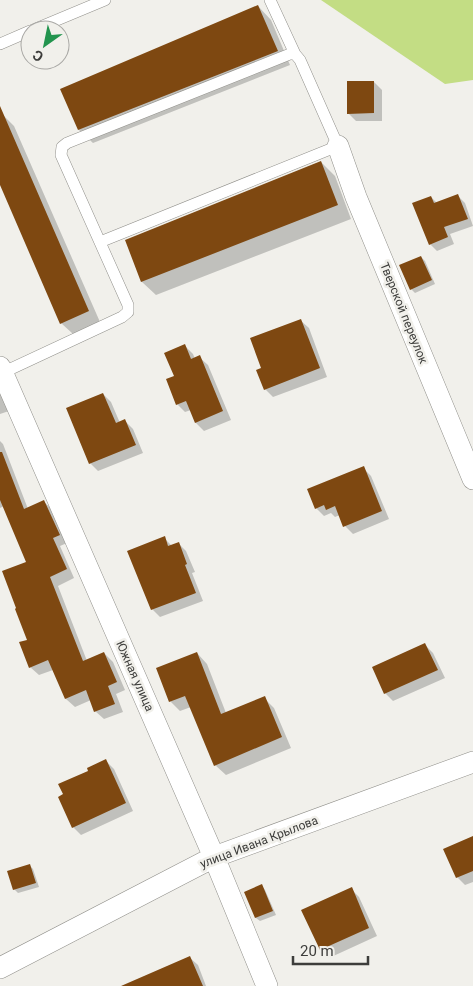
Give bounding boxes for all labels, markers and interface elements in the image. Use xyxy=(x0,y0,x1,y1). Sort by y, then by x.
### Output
north arrow xyxy=(20,20,70,70)
text: С xyxy=(30,47,46,65)
street label: Тверской переулок xyxy=(377,260,431,366)
street label: Южная улица xyxy=(113,638,157,714)
street label: улица Ивана Крылова xyxy=(198,813,320,871)
scale bar xyxy=(293,934,368,966)
text: 20 m xyxy=(300,942,334,960)

